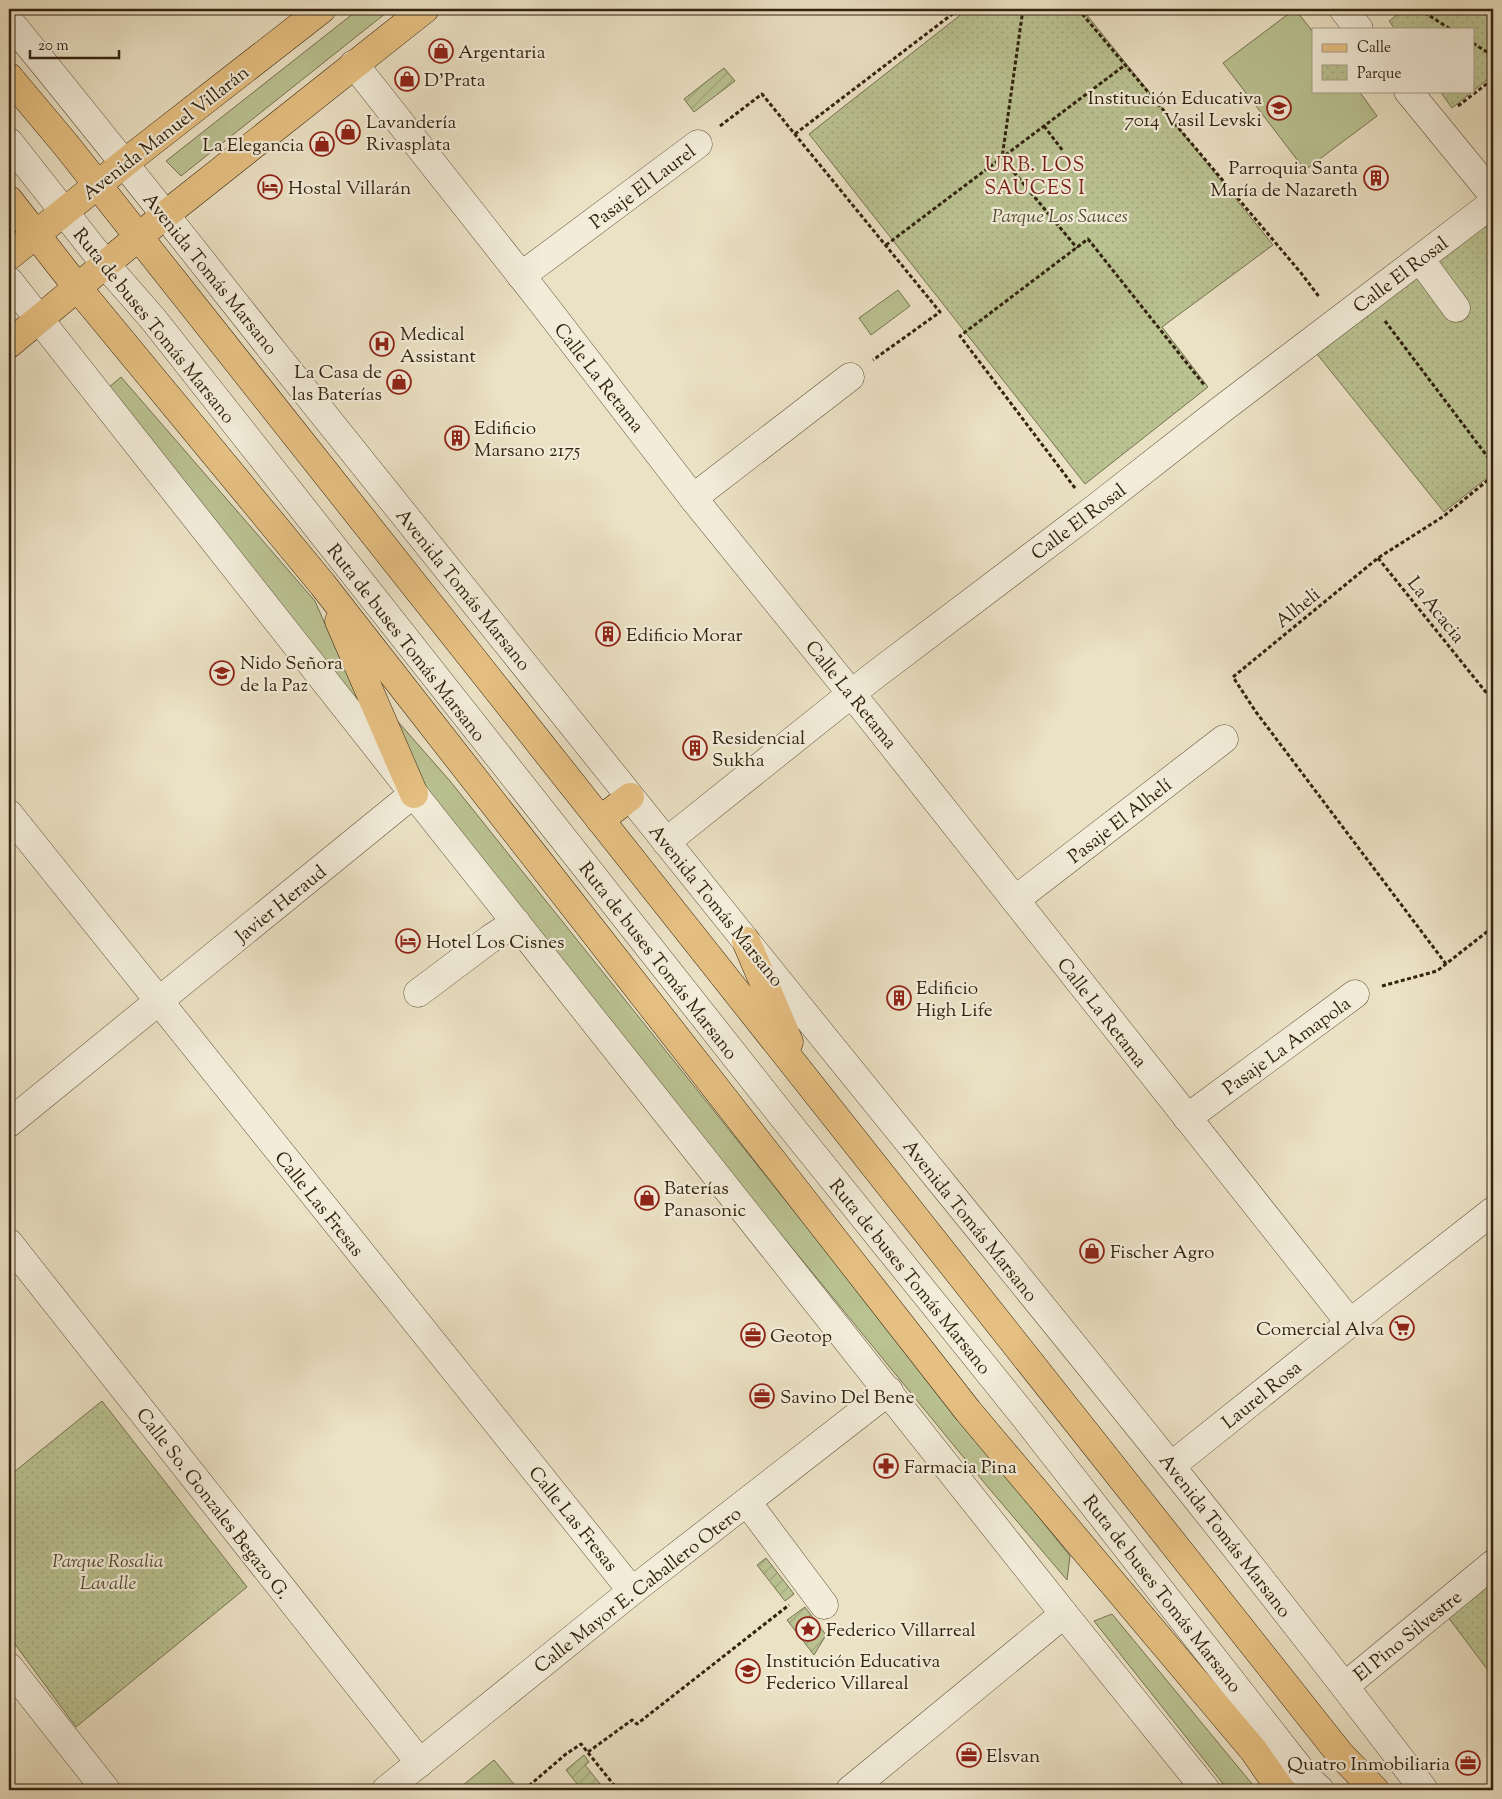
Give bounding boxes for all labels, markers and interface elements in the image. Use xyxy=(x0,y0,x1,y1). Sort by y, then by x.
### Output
scale bar xyxy=(30,28,119,60)
legend xyxy=(1312,28,1474,92)
text: 20 m xyxy=(38,36,69,57)
shop icon: Argentaria xyxy=(428,38,454,64)
text: Calle xyxy=(1357,38,1391,59)
place label: Argentaria xyxy=(458,40,546,67)
street label: Avenida Manuel Villarán xyxy=(78,60,256,208)
text: Parque xyxy=(1357,64,1401,85)
shop icon: D'Prata xyxy=(394,66,420,92)
place label: D'Prata xyxy=(424,68,486,95)
place label: Institución Educativa 7014 Vasil Levski xyxy=(1088,86,1262,135)
school or university icon: Institución Educativa 7014 Vasil Levski xyxy=(1266,95,1292,121)
place label: Lavandería Rivasplata xyxy=(366,110,457,159)
shop icon: Lavandería Rivasplata xyxy=(335,119,361,145)
shop icon: La Elegancia xyxy=(309,131,335,157)
place label: La Elegancia xyxy=(202,133,304,160)
street label: Pasaje El Laurel xyxy=(585,139,702,237)
district label: URB. LOS SAUCES I xyxy=(984,152,1086,204)
place label: Parroquia Santa María de Nazareth xyxy=(1210,156,1358,205)
building icon: Parroquia Santa María de Nazareth xyxy=(1363,165,1389,191)
hotel icon: Hostal Villarán xyxy=(257,174,283,200)
place label: Hostal Villarán xyxy=(288,176,411,203)
street label: Avenida Tomás Marsano xyxy=(135,188,283,361)
park label: Parque Los Sauces xyxy=(992,204,1128,231)
street label: Ruta de buses Tomás Marsano xyxy=(66,223,241,430)
street label: Calle El Rosal xyxy=(1348,231,1455,321)
street label: Calle La Retama xyxy=(546,318,650,439)
place label: Medical Assistant xyxy=(400,322,477,371)
hospital icon: Medical Assistant xyxy=(369,331,395,357)
place label: La Casa de las Baterías xyxy=(292,360,382,409)
shop icon: La Casa de las Baterías xyxy=(386,369,412,395)
place label: Edificio Marsano 2175 xyxy=(474,416,581,465)
building icon: Edificio Marsano 2175 xyxy=(444,425,470,451)
street label: Calle El Rosal xyxy=(1026,478,1133,568)
street label: Avenida Tomás Marsano xyxy=(388,504,536,677)
street label: Ruta de buses Tomás Marsano xyxy=(319,539,491,748)
street label: La Acacia xyxy=(1400,572,1470,650)
street label: Alheli xyxy=(1270,582,1327,636)
building icon: Edificio Morar xyxy=(595,621,621,647)
place label: Edificio Morar xyxy=(626,623,743,650)
street label: Calle La Retama xyxy=(798,635,903,756)
place label: Nido Señora de la Paz xyxy=(240,651,343,700)
school or university icon: Nido Señora de la Paz xyxy=(209,660,235,686)
place label: Residencial Sukha xyxy=(712,726,805,775)
building icon: Residencial Sukha xyxy=(682,735,708,761)
street label: Pasaje El Alhelí xyxy=(1063,773,1178,871)
street label: Avenida Tomás Marsano xyxy=(641,820,789,993)
street label: Ruta de buses Tomás Marsano xyxy=(571,857,743,1066)
street label: Javier Heraud xyxy=(229,860,333,951)
hotel icon: Hotel Los Cisnes xyxy=(395,928,421,954)
place label: Hotel Los Cisnes xyxy=(426,930,565,957)
street label: Calle La Retama xyxy=(1049,953,1153,1074)
place label: Edificio High Life xyxy=(916,976,993,1025)
building icon: Edificio High Life xyxy=(886,985,912,1011)
street label: Pasaje La Amapola xyxy=(1218,991,1357,1103)
street label: Avenida Tomás Marsano xyxy=(895,1135,1043,1308)
street label: Calle Las Fresas xyxy=(267,1146,369,1263)
street label: Ruta de buses Tomás Marsano xyxy=(822,1174,997,1381)
place label: Baterías Panasonic xyxy=(664,1176,747,1225)
shop icon: Baterías Panasonic xyxy=(634,1185,660,1211)
shop icon: Fischer Agro xyxy=(1079,1238,1105,1264)
place label: Fischer Agro xyxy=(1110,1240,1214,1267)
supermarket icon: Comercial Alva xyxy=(1389,1315,1415,1341)
place label: Comercial Alva xyxy=(1256,1317,1384,1344)
office icon: Geotop xyxy=(740,1322,766,1348)
place label: Geotop xyxy=(770,1324,832,1351)
street label: Laurel Rosa xyxy=(1217,1355,1308,1437)
office icon: Savino Del Bene xyxy=(749,1383,775,1409)
place label: Savino Del Bene xyxy=(780,1385,915,1412)
street label: Calle So. Gonzales Begazo G. xyxy=(129,1403,295,1606)
street label: Avenida Tomás Marsano xyxy=(1151,1449,1297,1624)
pharmacy icon: Farmacia Pina xyxy=(873,1453,899,1479)
place label: Farmacia Pina xyxy=(904,1455,1017,1482)
street label: Calle Las Fresas xyxy=(521,1461,623,1578)
street label: Ruta de buses Tomás Marsano xyxy=(1075,1490,1247,1699)
street label: Calle Mayor E. Caballero Otero xyxy=(529,1501,748,1681)
park label: Parque Rosalia Lavalle xyxy=(52,1549,164,1598)
street label: El Pino Silvestre xyxy=(1349,1585,1469,1689)
place icon: Federico Villarreal xyxy=(795,1616,821,1642)
place label: Federico Villarreal xyxy=(826,1618,976,1645)
place label: Institución Educativa Federico Villareal xyxy=(766,1649,941,1698)
school or university icon: Institución Educativa Federico Villareal xyxy=(735,1658,761,1684)
office icon: Elsvan xyxy=(956,1742,982,1768)
place label: Elsvan xyxy=(986,1744,1040,1771)
office icon: Quatro Inmobiliaria xyxy=(1455,1750,1481,1776)
place label: Quatro Inmobiliaria xyxy=(1287,1752,1450,1779)

